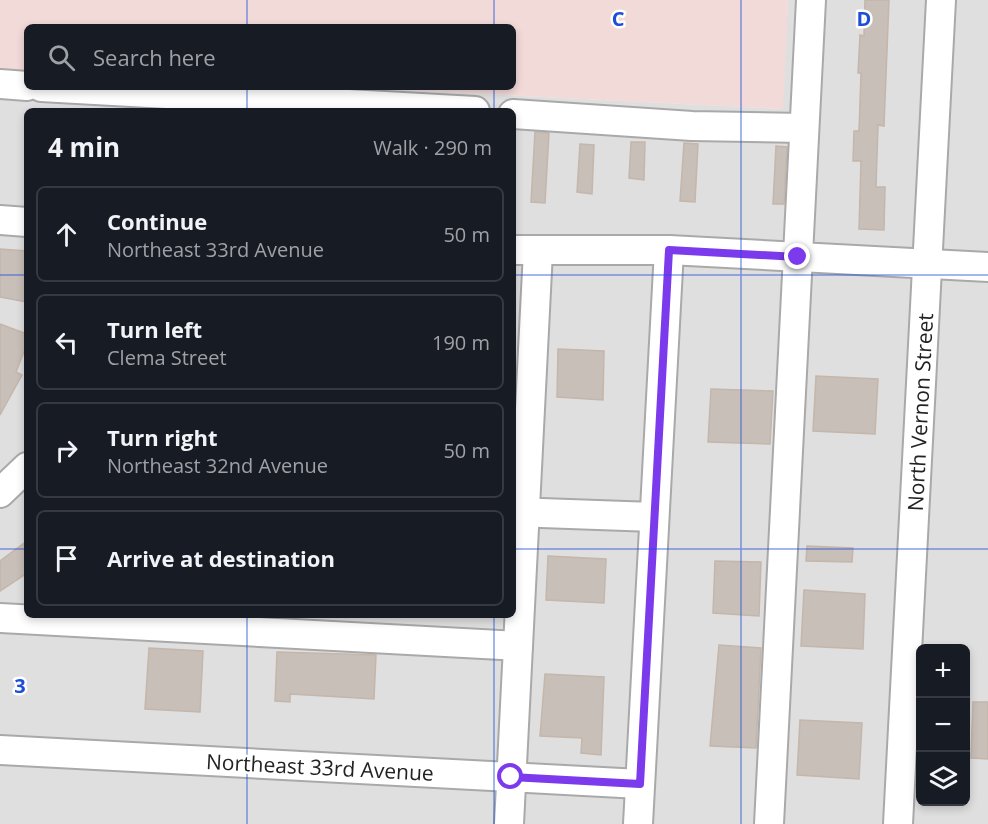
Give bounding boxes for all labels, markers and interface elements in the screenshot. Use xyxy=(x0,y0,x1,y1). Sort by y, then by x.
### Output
text: C xyxy=(612,5,625,32)
text: D xyxy=(857,5,871,32)
search box xyxy=(24,24,516,90)
icon: search xyxy=(45,41,78,74)
text: Search here xyxy=(93,42,216,72)
text: 4 min xyxy=(48,129,120,165)
text: Walk · 290 m xyxy=(373,134,492,161)
text: Continue xyxy=(107,206,207,236)
icon: ahead xyxy=(50,218,83,251)
text: 50 m xyxy=(443,221,490,248)
text: Northeast 33rd Avenue xyxy=(107,236,324,263)
route end xyxy=(784,243,810,269)
street label: North Vernon Street xyxy=(901,312,939,512)
text: Turn left xyxy=(107,314,202,344)
icon: left xyxy=(50,326,83,359)
text: 190 m xyxy=(432,329,490,356)
text: Clema Street xyxy=(107,344,227,371)
text: Turn right xyxy=(107,422,218,452)
icon: right xyxy=(50,434,83,467)
text: 50 m xyxy=(443,437,490,464)
text: Northeast 32nd Avenue xyxy=(107,452,328,479)
icon: arrive xyxy=(50,542,83,575)
text: Arrive at destination xyxy=(107,543,335,573)
map controls xyxy=(916,644,970,806)
button: + xyxy=(916,644,970,698)
text: 3 xyxy=(14,672,26,699)
button: − xyxy=(916,698,970,752)
street label: Northeast 33rd Avenue xyxy=(206,747,434,787)
button: layers xyxy=(916,752,970,806)
route start xyxy=(497,763,523,789)

